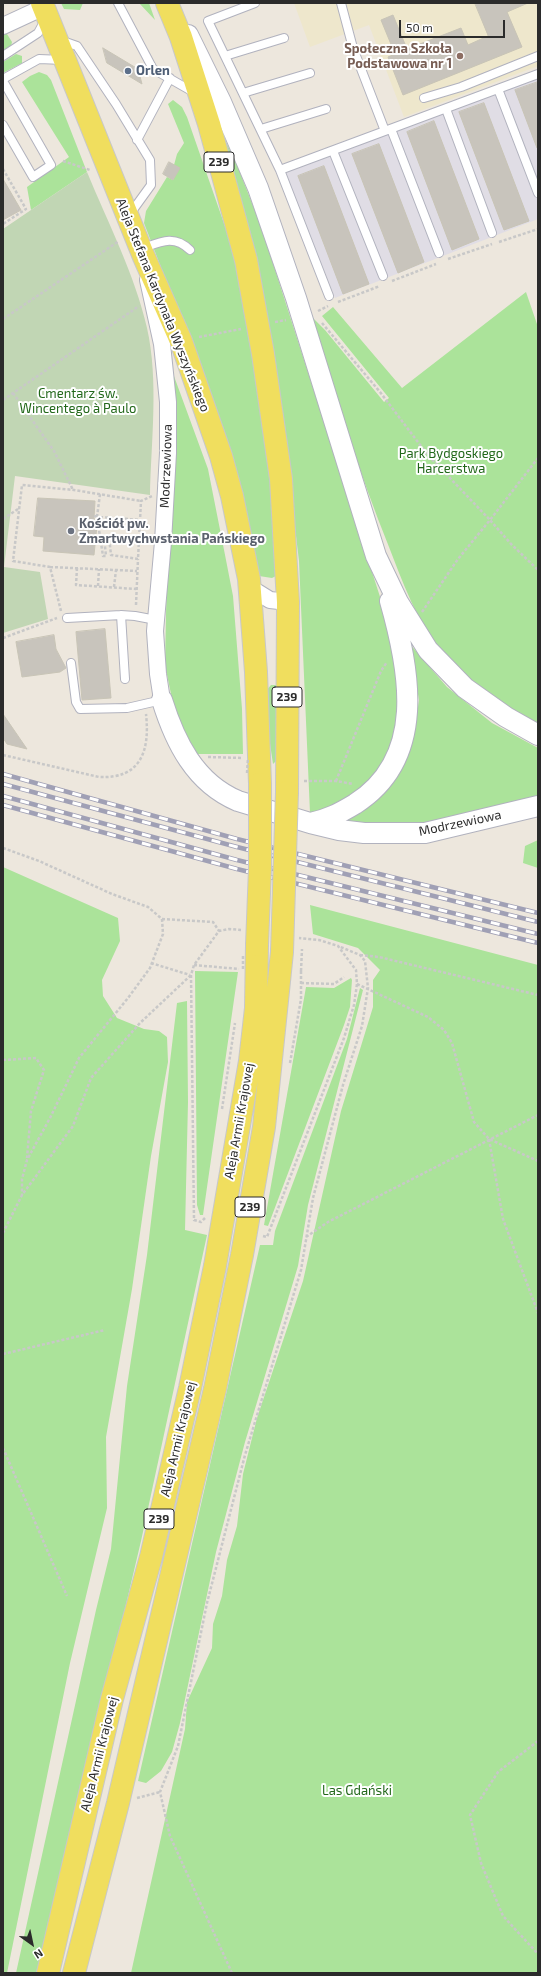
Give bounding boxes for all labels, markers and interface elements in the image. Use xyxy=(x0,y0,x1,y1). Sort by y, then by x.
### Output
scale bar xyxy=(401,12,507,38)
text: 50 m xyxy=(406,20,433,34)
place label: Społeczna Szkoła Podstawowa nr 1 xyxy=(344,41,452,72)
marker: Społeczna Szkoła Podstawowa nr 1 xyxy=(455,51,465,61)
place label: Orlen xyxy=(136,63,170,79)
marker: Orlen xyxy=(123,66,133,76)
road number: 239 xyxy=(204,152,234,172)
street label: Aleja Stefana Kardynała Wyszyńskiego xyxy=(113,196,213,414)
park label: Cmentarz św. Wincentego à Paulo xyxy=(20,386,136,417)
street label: Modrzewiowa xyxy=(157,424,175,508)
park label: Park Bydgoskiego Harcerstwa xyxy=(399,446,503,477)
place label: Kościół pw. Zmartwychwstania Pańskiego xyxy=(79,516,265,547)
marker: Kościół pw. Zmartwychwstania Pańskiego xyxy=(66,526,76,536)
road number: 239 xyxy=(272,687,302,707)
street label: Modrzewiowa xyxy=(417,807,503,839)
street label: Aleja Armii Krajowej xyxy=(221,1062,257,1180)
road number: 239 xyxy=(235,1197,265,1217)
street label: Aleja Armii Krajowej xyxy=(157,1380,199,1498)
road number: 239 xyxy=(144,1509,174,1529)
street label: Aleja Armii Krajowej xyxy=(77,1695,121,1813)
park label: Las Gdański xyxy=(322,1783,392,1799)
north arrow xyxy=(12,1924,52,1964)
text: N xyxy=(32,1947,46,1962)

